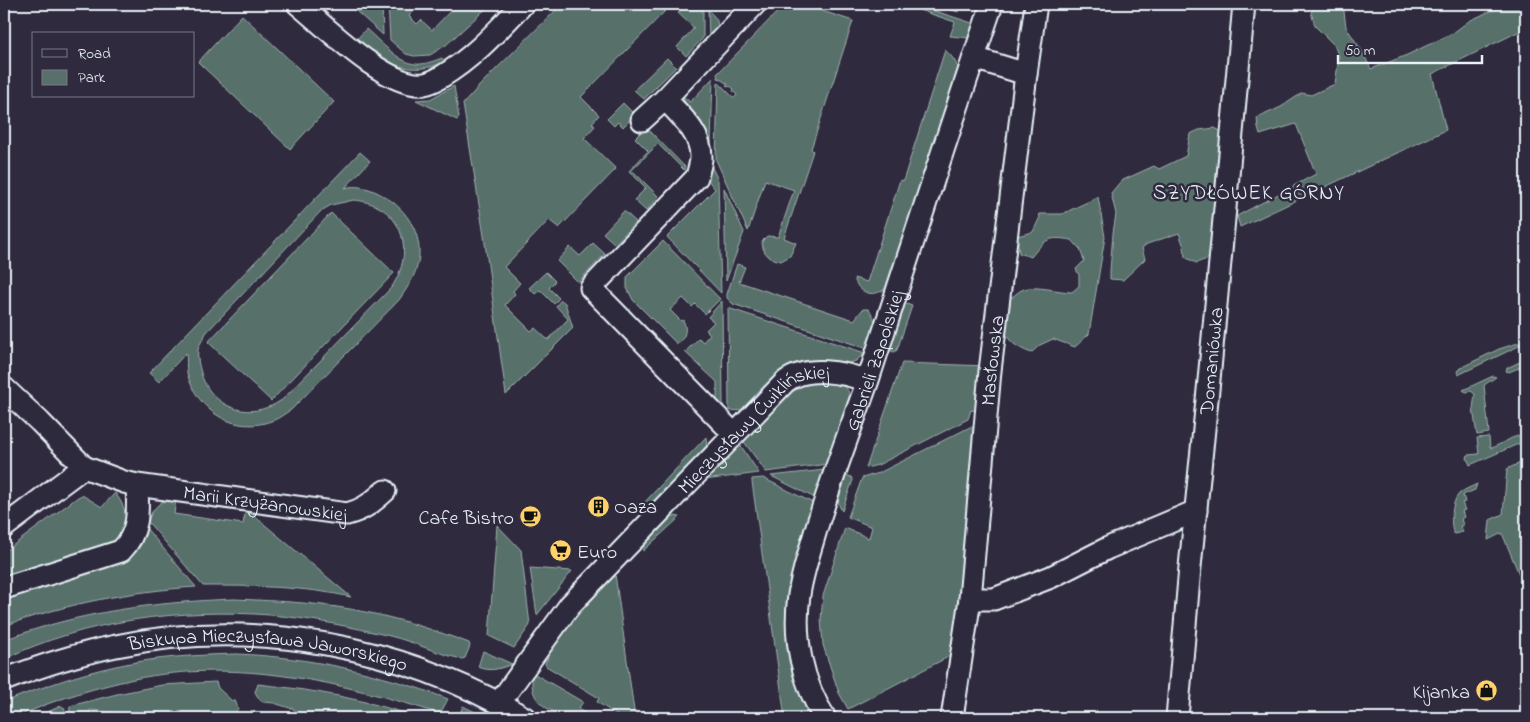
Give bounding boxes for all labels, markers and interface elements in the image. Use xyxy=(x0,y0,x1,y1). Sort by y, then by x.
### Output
legend xyxy=(32,32,195,98)
scale bar xyxy=(1338,32,1481,64)
text: 50 m xyxy=(1345,40,1376,62)
text: Road xyxy=(78,43,111,65)
text: Park xyxy=(78,67,106,89)
district label: SZYDŁÓWEK GÓRNY xyxy=(1153,179,1345,209)
street label: Gabrieli Zapolskiej xyxy=(839,286,914,435)
street label: Domaniówka xyxy=(1193,306,1233,417)
street label: Masłowska xyxy=(975,314,1014,407)
street label: Mieczysławy Ćwiklińskiej xyxy=(672,360,831,502)
street label: Marii Krzyżanowskiej xyxy=(181,480,350,531)
building icon: Oaza xyxy=(586,494,610,518)
place label: Oaza xyxy=(614,494,657,523)
place label: Cafe Bistro xyxy=(418,505,514,534)
cafe icon: Cafe Bistro xyxy=(518,505,542,529)
supermarket icon: Euro xyxy=(549,539,573,563)
place label: Euro xyxy=(577,539,617,568)
street label: Biskupa Mieczysława Jaworskiego xyxy=(125,623,411,681)
place label: Kijanka xyxy=(1412,679,1470,708)
shop icon: Kijanka xyxy=(1474,679,1498,703)

